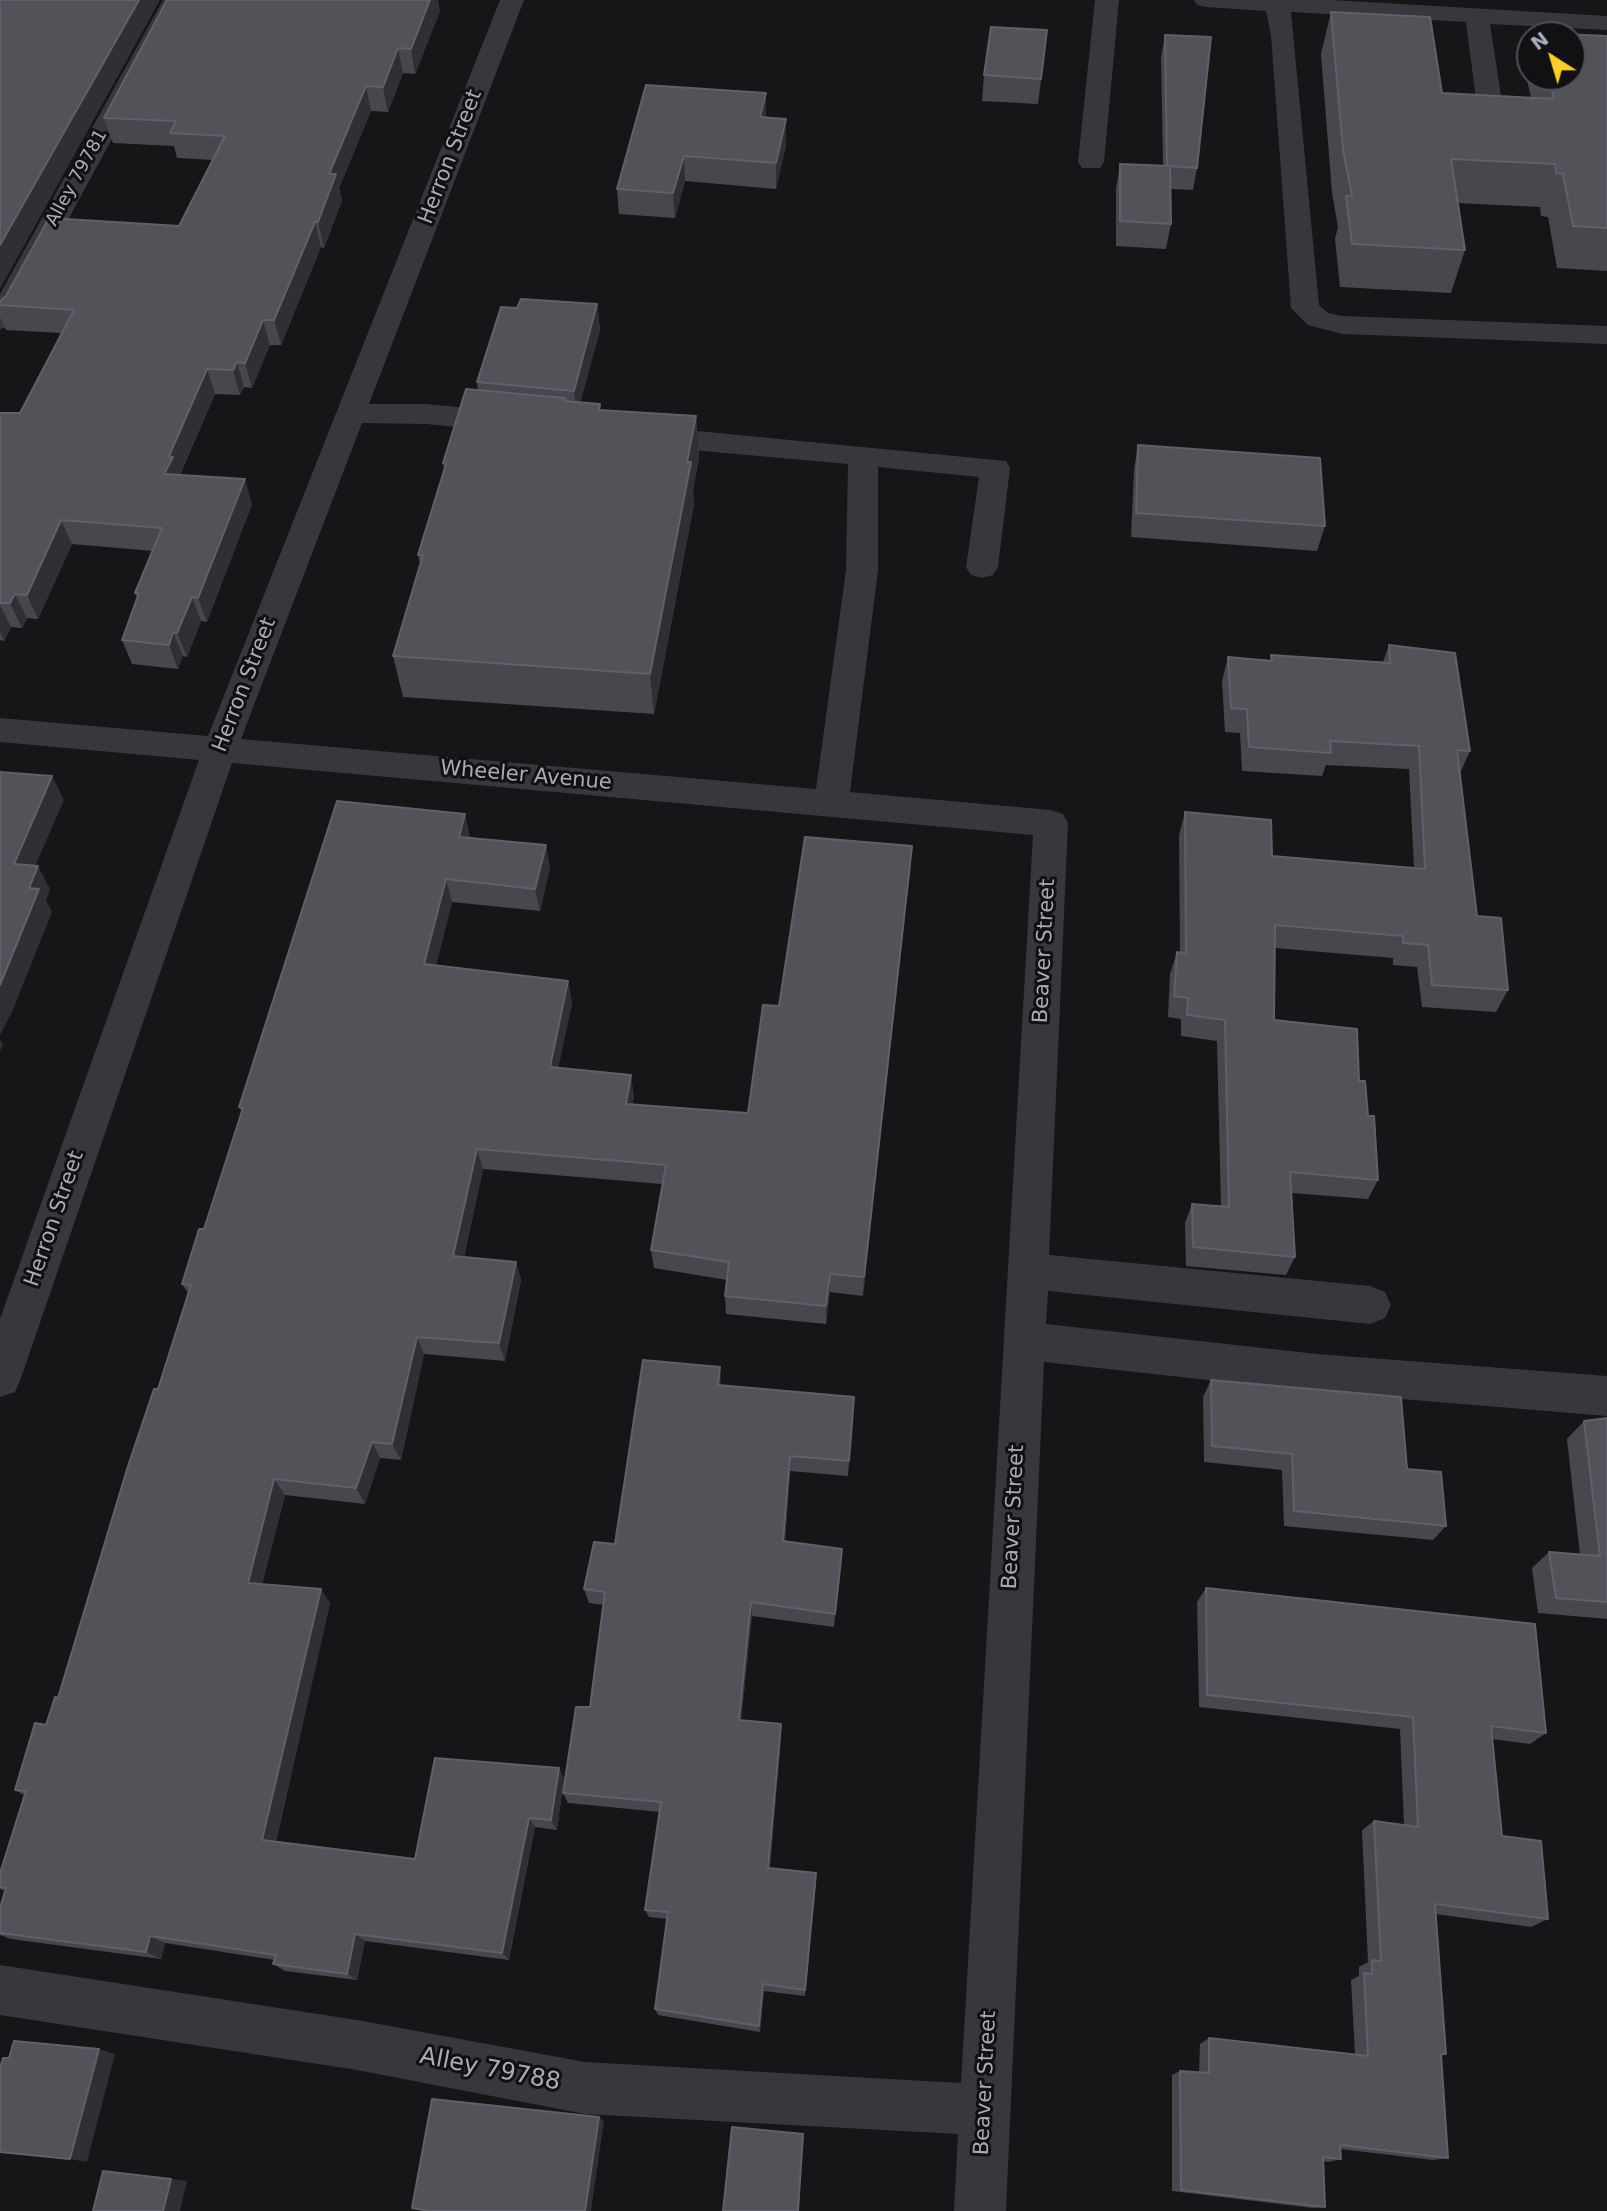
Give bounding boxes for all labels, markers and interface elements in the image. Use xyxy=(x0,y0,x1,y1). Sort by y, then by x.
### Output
north arrow xyxy=(1516,21,1586,91)
text: N xyxy=(1527,27,1553,54)
street label: Herron Street xyxy=(414,86,488,228)
street label: Alley 79781 xyxy=(42,126,112,230)
street label: Herron Street xyxy=(208,614,282,756)
street label: Wheeler Avenue xyxy=(439,756,613,796)
street label: Beaver Street xyxy=(1029,878,1061,1024)
street label: Herron Street xyxy=(20,1148,90,1290)
street label: Beaver Street xyxy=(998,1444,1030,1590)
street label: Beaver Street xyxy=(970,2010,1002,2156)
street label: Alley 79788 xyxy=(417,2042,563,2098)

